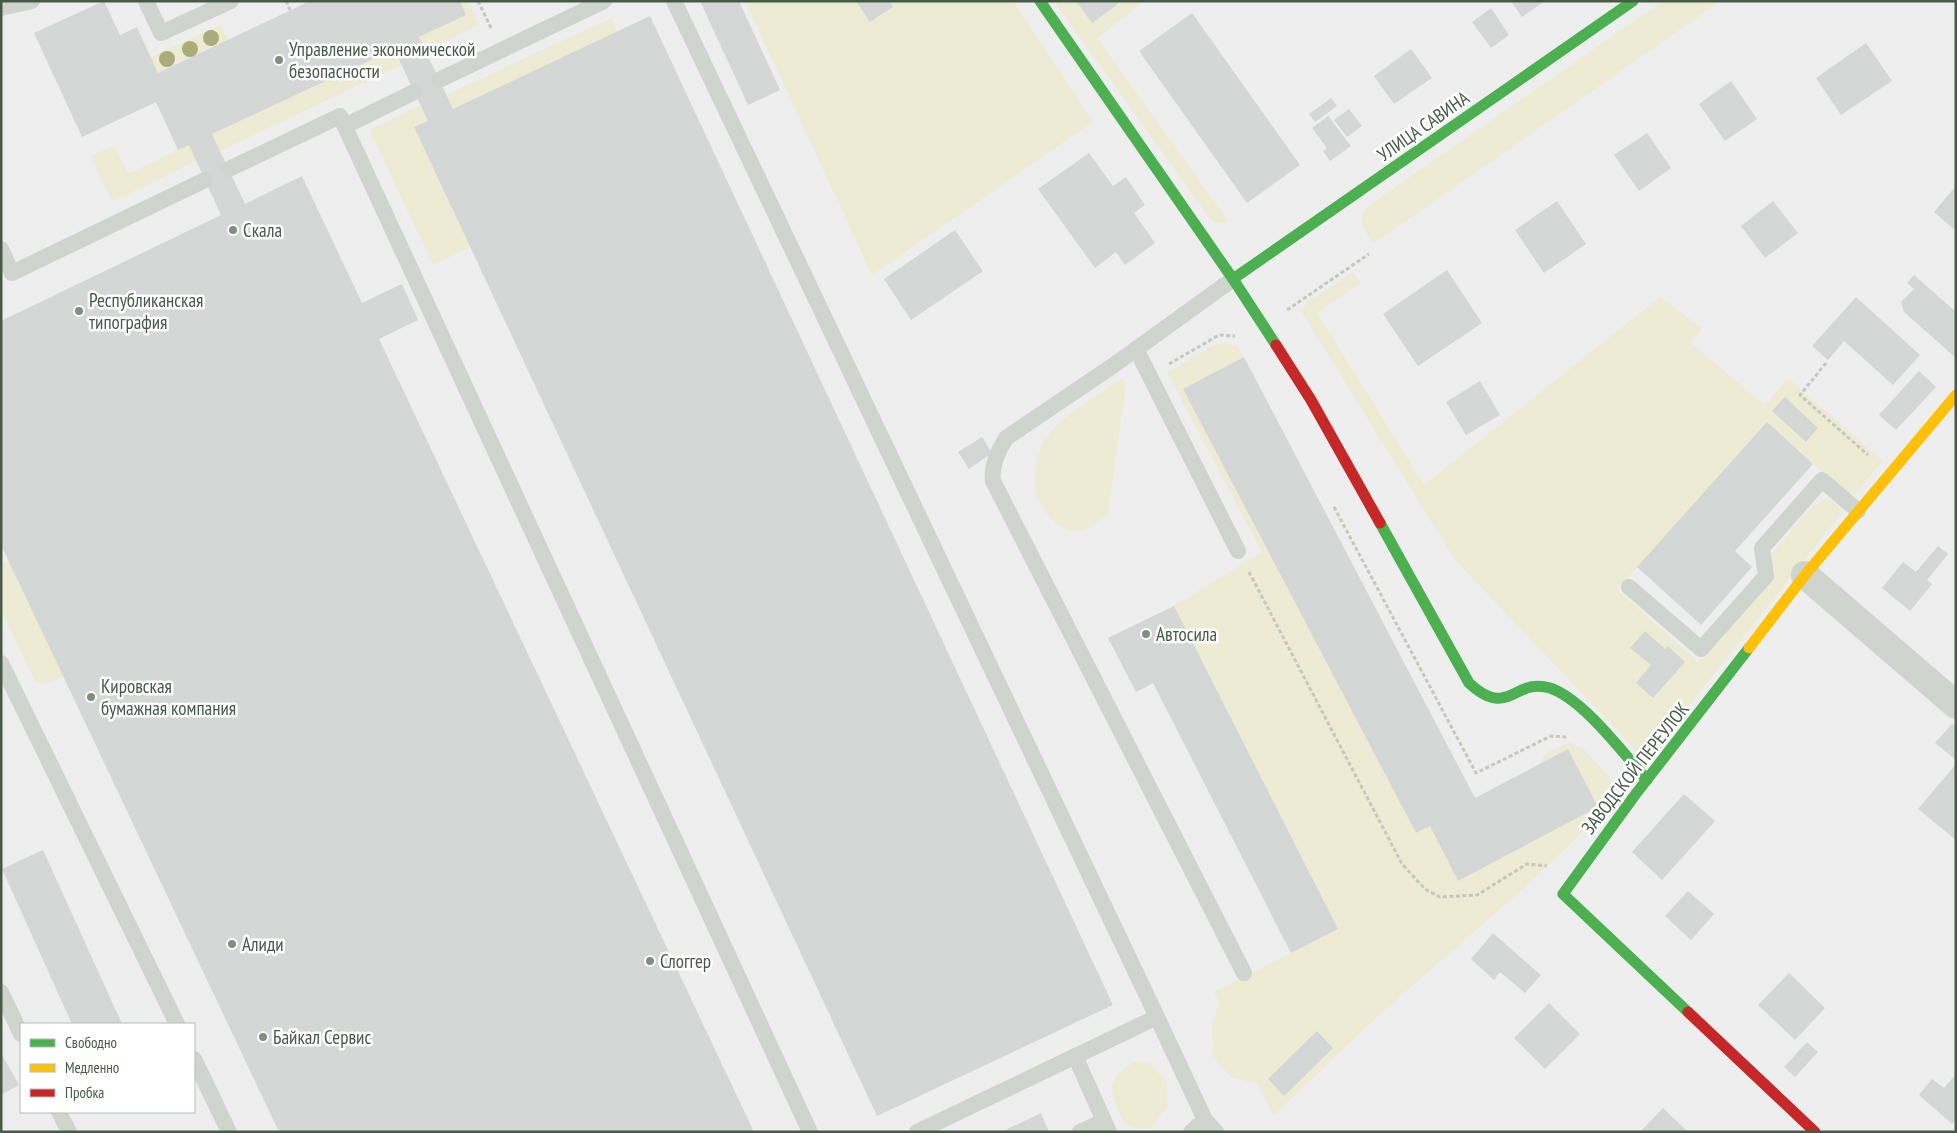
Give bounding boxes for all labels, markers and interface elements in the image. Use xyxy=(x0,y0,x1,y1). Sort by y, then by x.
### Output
place label: Управление экономической безопасности xyxy=(289,37,475,83)
marker: Управление экономической безопасности xyxy=(273,54,285,66)
street label: УЛИЦА САВИНА xyxy=(1372,86,1474,166)
place label: Скала xyxy=(243,218,282,242)
marker: Скала xyxy=(227,224,239,236)
place label: Республиканская типография xyxy=(89,288,203,334)
marker: Республиканская типография xyxy=(73,305,85,317)
place label: Автосила xyxy=(1156,622,1217,646)
marker: Автосила xyxy=(1140,628,1152,640)
place label: Кировская бумажная компания xyxy=(101,674,236,720)
marker: Кировская бумажная компания xyxy=(85,691,97,703)
street label: ЗАВОДСКОЙ ПЕРЕУЛОК xyxy=(1576,697,1694,839)
place label: Алиди xyxy=(242,932,284,956)
marker: Алиди xyxy=(226,938,238,950)
place label: Слоггер xyxy=(660,949,711,973)
marker: Слоггер xyxy=(644,955,656,967)
legend xyxy=(20,1023,195,1113)
place label: Байкал Сервис xyxy=(273,1025,371,1049)
marker: Байкал Сервис xyxy=(257,1031,269,1043)
text: Свободно xyxy=(65,1033,117,1052)
text: Медленно xyxy=(65,1058,119,1077)
text: Пробка xyxy=(65,1083,104,1102)

